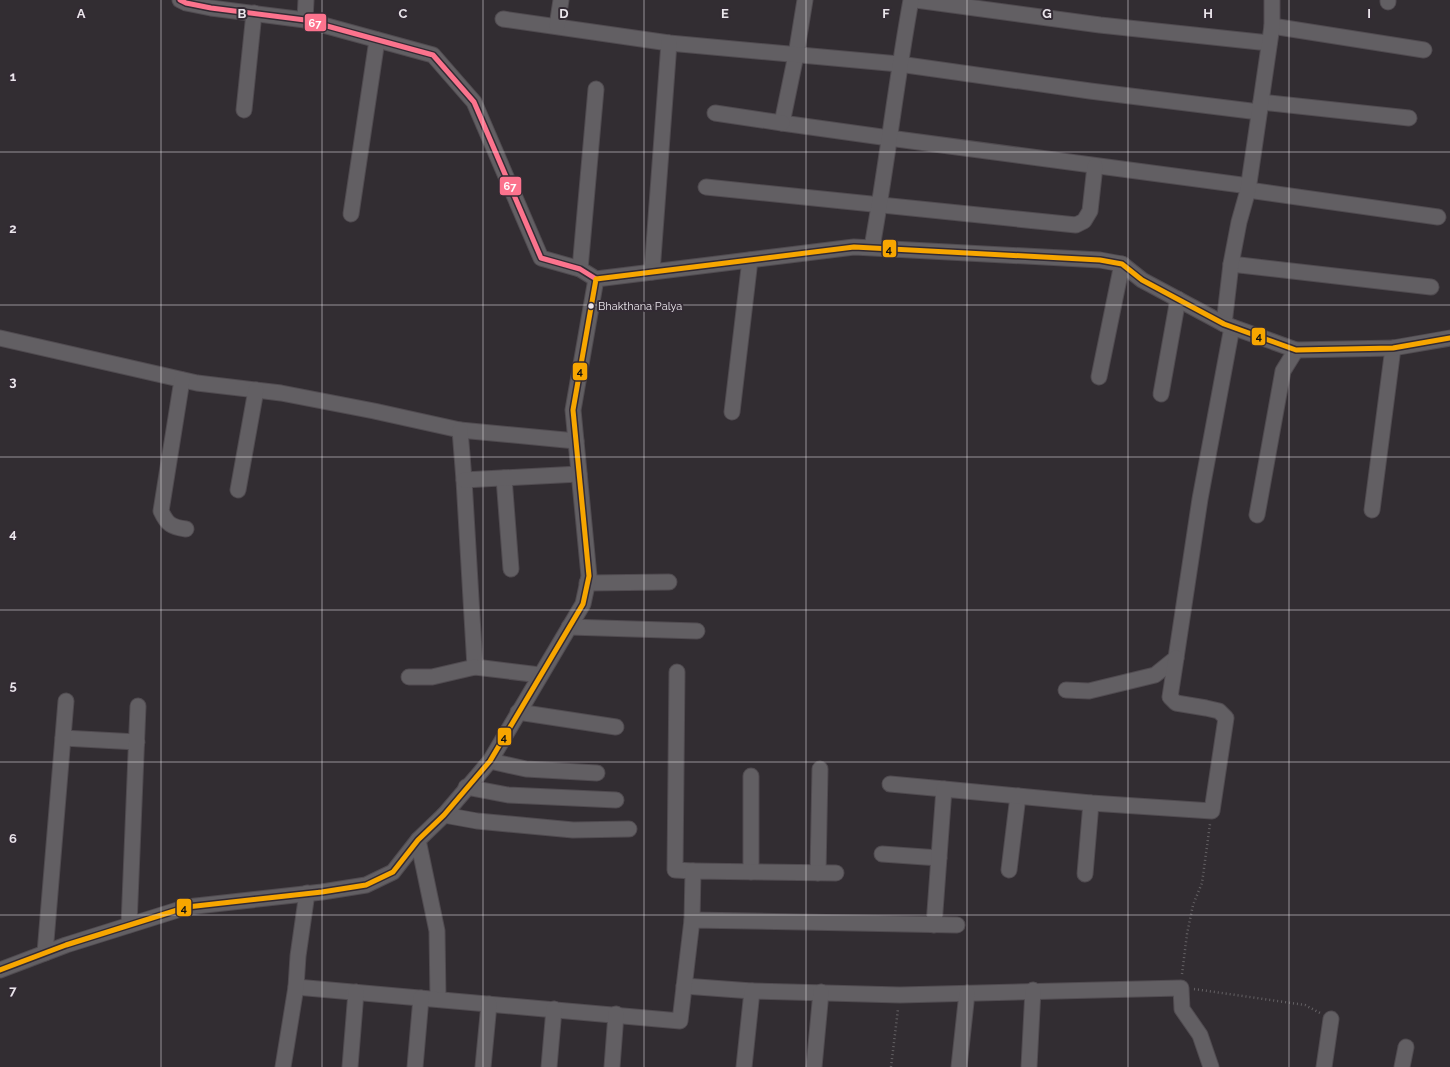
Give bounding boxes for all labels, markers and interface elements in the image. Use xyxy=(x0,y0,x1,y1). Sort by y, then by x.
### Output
text: A xyxy=(77,6,86,21)
text: B xyxy=(238,6,247,21)
text: C xyxy=(399,6,408,21)
text: D xyxy=(559,6,569,21)
text: E xyxy=(721,6,729,21)
text: F xyxy=(882,6,890,21)
text: G xyxy=(1042,6,1052,21)
text: H xyxy=(1203,6,1213,21)
text: I xyxy=(1367,6,1371,21)
line badge: 67 xyxy=(304,13,327,32)
text: 67 xyxy=(309,17,322,30)
text: 1 xyxy=(10,69,17,84)
line badge: 67 xyxy=(499,176,522,196)
text: 67 xyxy=(504,180,517,193)
text: 2 xyxy=(9,221,17,236)
line badge: 4 xyxy=(882,239,897,258)
text: 4 xyxy=(886,243,892,256)
place label: Bhakthana Palya xyxy=(598,300,682,313)
marker: Bhakthana Palya xyxy=(586,301,596,311)
line badge: 4 xyxy=(1251,327,1266,346)
text: 4 xyxy=(1256,330,1262,343)
line badge: 4 xyxy=(572,362,588,381)
text: 4 xyxy=(577,365,583,378)
text: 3 xyxy=(9,374,17,389)
text: 4 xyxy=(9,526,17,541)
text: 5 xyxy=(9,678,17,693)
line badge: 4 xyxy=(497,727,512,746)
text: 4 xyxy=(501,731,507,744)
text: 6 xyxy=(9,831,17,846)
line badge: 4 xyxy=(176,898,192,917)
text: 4 xyxy=(181,902,187,915)
text: 7 xyxy=(9,983,17,998)

